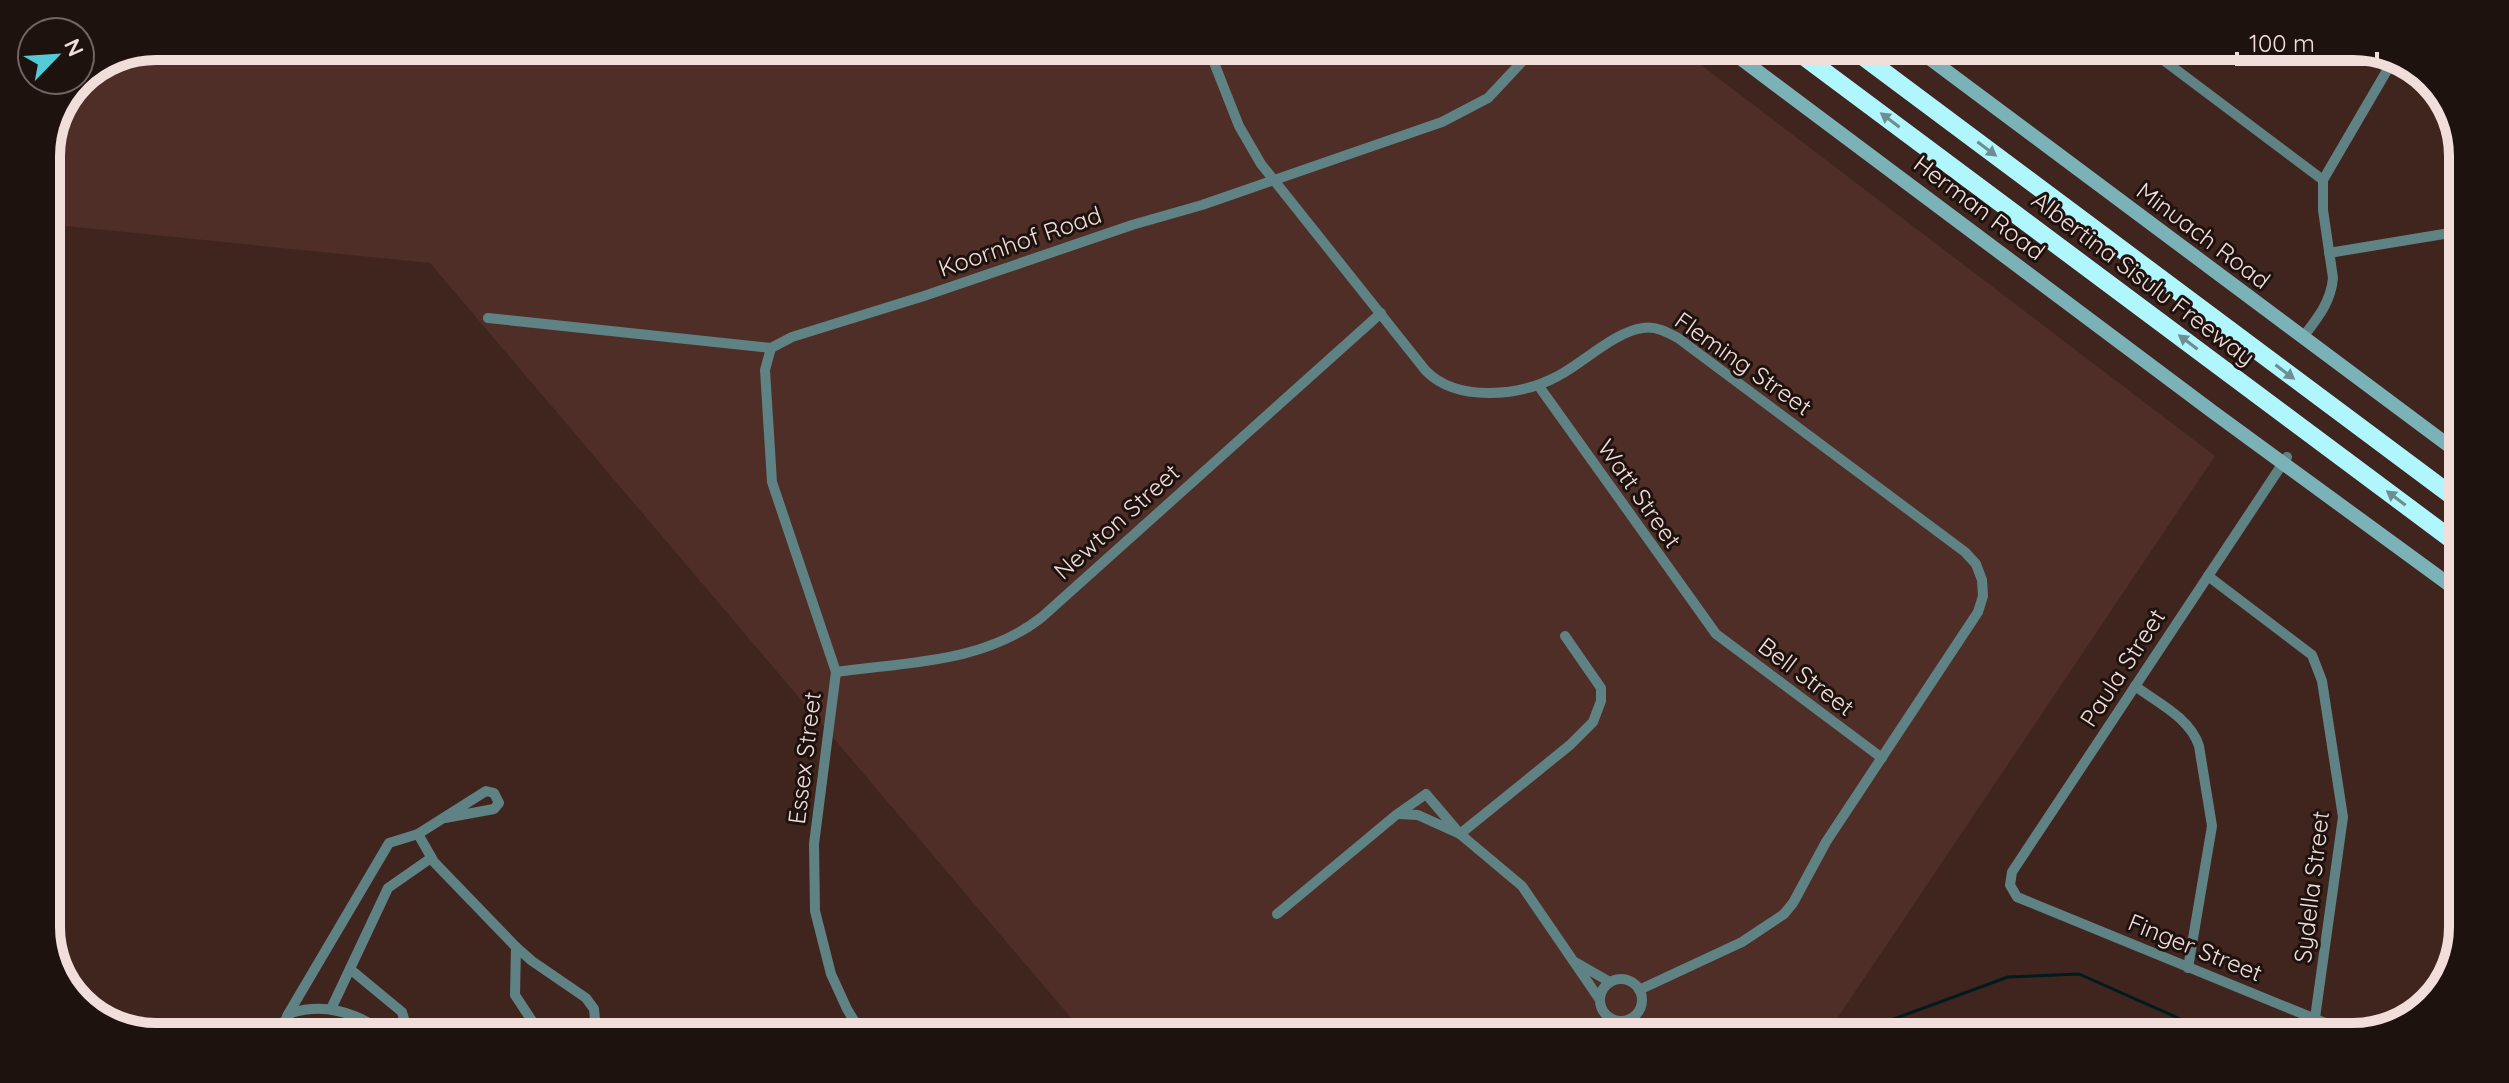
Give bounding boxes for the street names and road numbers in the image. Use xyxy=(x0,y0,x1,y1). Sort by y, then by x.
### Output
street label: Herman Road xyxy=(1908,148,2051,266)
street label: Minuach Road xyxy=(2131,175,2276,295)
street label: Albertina Sisulu Freeway xyxy=(2026,185,2261,372)
street label: Koornhof Road xyxy=(934,199,1105,283)
street label: Fleming Street xyxy=(1669,305,1818,421)
street label: Watt Street xyxy=(1591,433,1688,554)
street label: Newton Street xyxy=(1047,457,1185,586)
street label: Paula Street xyxy=(2073,603,2171,732)
street label: Bell Street xyxy=(1753,630,1860,722)
street label: Essex Street xyxy=(781,690,827,826)
street label: Sydella Street xyxy=(2287,809,2335,965)
street label: Finger Street xyxy=(2124,907,2267,988)

